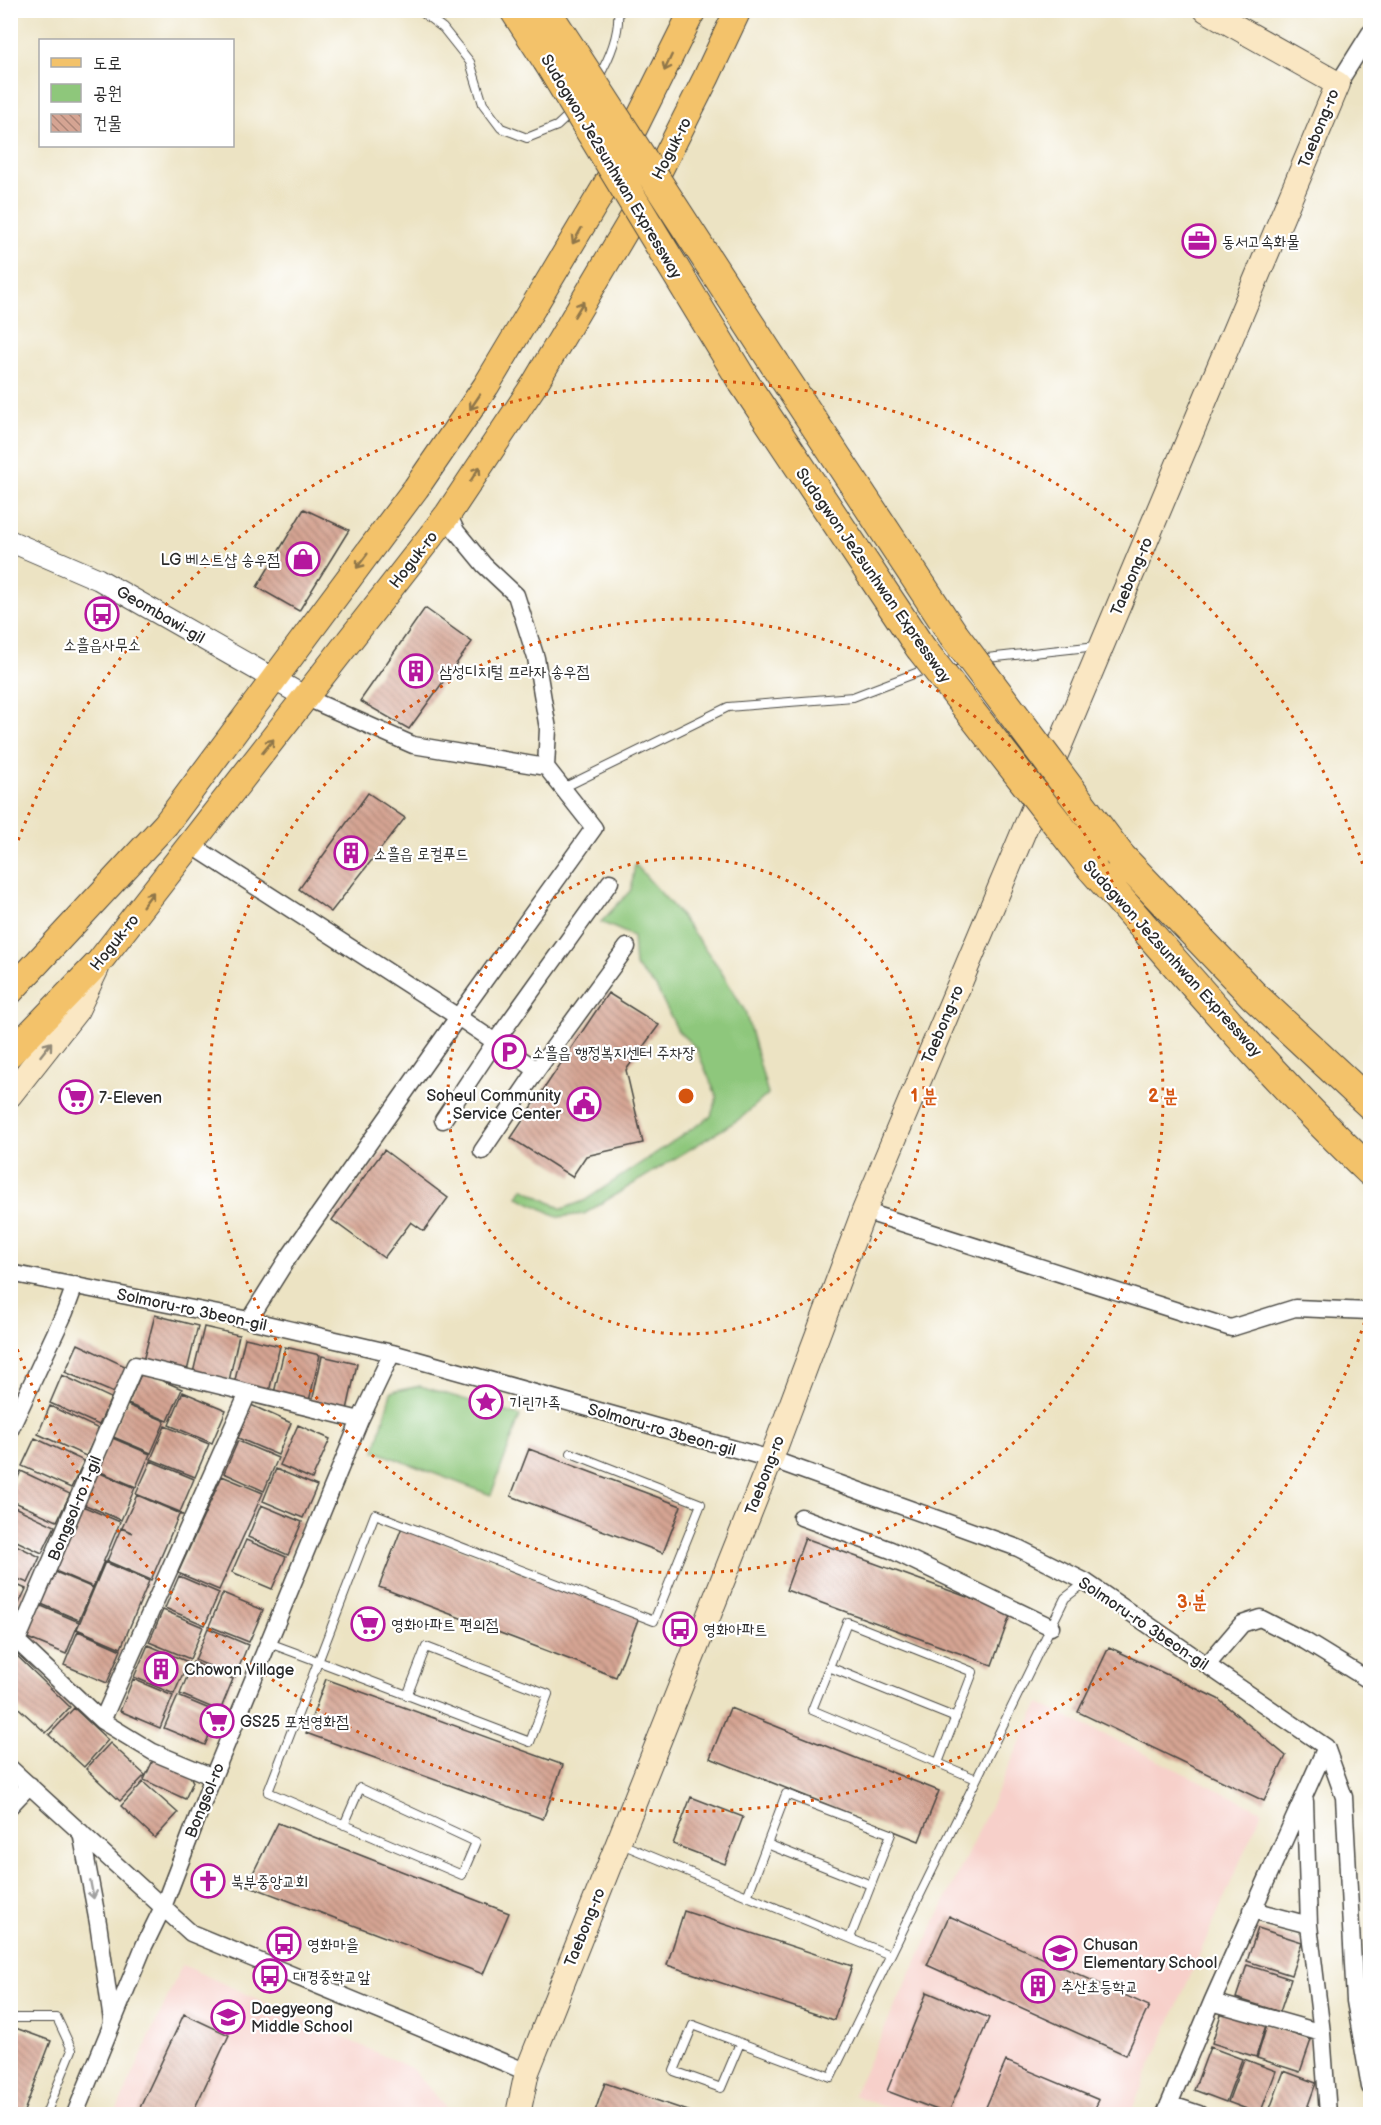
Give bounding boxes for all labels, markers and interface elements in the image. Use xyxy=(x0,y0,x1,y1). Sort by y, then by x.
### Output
legend xyxy=(39,39,234,147)
street label: Sudogwon Je2sunhwan Expressway xyxy=(536,51,686,283)
text: 도로 xyxy=(93,53,122,74)
one-way arrow xyxy=(661,54,673,72)
text: 공원 xyxy=(93,83,122,104)
street label: Taebong-ro xyxy=(1295,86,1344,171)
text: 건물 xyxy=(93,113,122,134)
street label: Hoguk-ro xyxy=(649,114,696,183)
office icon: 동서고속화물 xyxy=(1181,223,1217,259)
one-way arrow xyxy=(570,227,582,244)
place label: 동서고속화물 xyxy=(1222,233,1299,252)
one-way arrow xyxy=(573,301,585,318)
one-way arrow xyxy=(469,393,481,410)
street label: Sudogwon Je2sunhwan Expressway xyxy=(791,465,955,688)
one-way arrow xyxy=(469,466,481,482)
street label: Hoguk-ro xyxy=(386,528,442,592)
street label: Taebong-ro xyxy=(1107,535,1157,619)
shop icon: LG 베스트샵 송우점 xyxy=(285,541,321,577)
place label: LG 베스트샵 송우점 xyxy=(160,551,280,570)
one-way arrow xyxy=(356,552,368,568)
street label: Geombawi-gil xyxy=(113,582,208,648)
bus stop icon: 소흘읍사무소 xyxy=(84,596,120,632)
place label: 소흘읍사무소 xyxy=(63,636,141,655)
building icon: 삼성디지털 프라자 송우점 xyxy=(398,653,434,689)
place label: 삼성디지털 프라자 송우점 xyxy=(439,663,589,682)
one-way arrow xyxy=(262,738,275,754)
building icon: 소흘읍 로컬푸드 xyxy=(333,835,369,871)
place label: 소흘읍 로컬푸드 xyxy=(374,845,468,864)
street label: Sudogwon Je2sunhwan Expressway xyxy=(1079,857,1266,1062)
one-way arrow xyxy=(141,892,154,908)
street label: Hoguk-ro xyxy=(87,911,144,975)
street label: Taebong-ro xyxy=(918,983,968,1067)
parking icon: 소흘읍 행정복지센터 주차장 xyxy=(491,1034,527,1070)
one-way arrow xyxy=(40,1041,53,1057)
place label: 소흘읍 행정복지센터 주차장 xyxy=(532,1044,695,1063)
supermarket icon: 7-Eleven xyxy=(58,1079,94,1115)
public building icon: Soheul Community Service Center xyxy=(566,1086,602,1122)
centre of rings xyxy=(676,1086,696,1106)
text: 1 분 xyxy=(911,1086,937,1107)
text: 2 분 xyxy=(1148,1086,1178,1107)
place label: Soheul Community Service Center xyxy=(426,1087,562,1124)
place label: 7-Eleven xyxy=(99,1089,162,1108)
street label: Solmoru-ro 3beon-gil xyxy=(115,1285,268,1336)
place icon: 기린가족 xyxy=(468,1384,504,1420)
place label: 기린가족 xyxy=(509,1394,561,1413)
street label: Solmoru-ro 3beon-gil xyxy=(585,1400,738,1461)
street label: Taebong-ro xyxy=(742,1433,789,1518)
street label: Bongsol-ro 1-gil xyxy=(45,1453,106,1564)
street label: Solmoru-ro 3beon-gil xyxy=(1074,1574,1212,1675)
text: 3 분 xyxy=(1177,1592,1207,1613)
supermarket icon: 영화아파트 편의점 xyxy=(350,1606,386,1642)
bus stop icon: 영화아파트 xyxy=(662,1611,698,1647)
place label: 영화아파트 편의점 xyxy=(391,1616,498,1635)
place label: 영화아파트 xyxy=(703,1621,767,1640)
building icon: Chowon Village xyxy=(143,1651,179,1687)
place label: Chowon Village xyxy=(184,1661,295,1680)
supermarket icon: GS25 포천영화점 xyxy=(199,1703,235,1739)
place label: GS25 포천영화점 xyxy=(240,1713,349,1732)
street label: Bongsol-ro xyxy=(182,1760,229,1841)
church icon: 북부중앙교회 xyxy=(190,1863,226,1899)
place label: 북부중앙교회 xyxy=(231,1873,308,1892)
one-way arrow xyxy=(87,1879,98,1899)
street label: Taebong-ro xyxy=(561,1885,610,1970)
bus stop icon: 영화마을 xyxy=(266,1926,302,1962)
school or university icon: Chusan Elementary School xyxy=(1042,1935,1078,1971)
place label: 영화마을 xyxy=(307,1936,359,1955)
place label: Chusan Elementary School xyxy=(1083,1936,1217,1973)
bus stop icon: 대경중학교앞 xyxy=(252,1958,288,1994)
place label: 대경중학교앞 xyxy=(293,1968,370,1987)
building icon: 추산초등학교 xyxy=(1020,1968,1056,2004)
place label: 추산초등학교 xyxy=(1061,1978,1138,1997)
school or university icon: Daegyeong Middle School xyxy=(210,1999,246,2035)
place label: Daegyeong Middle School xyxy=(251,2000,353,2037)

